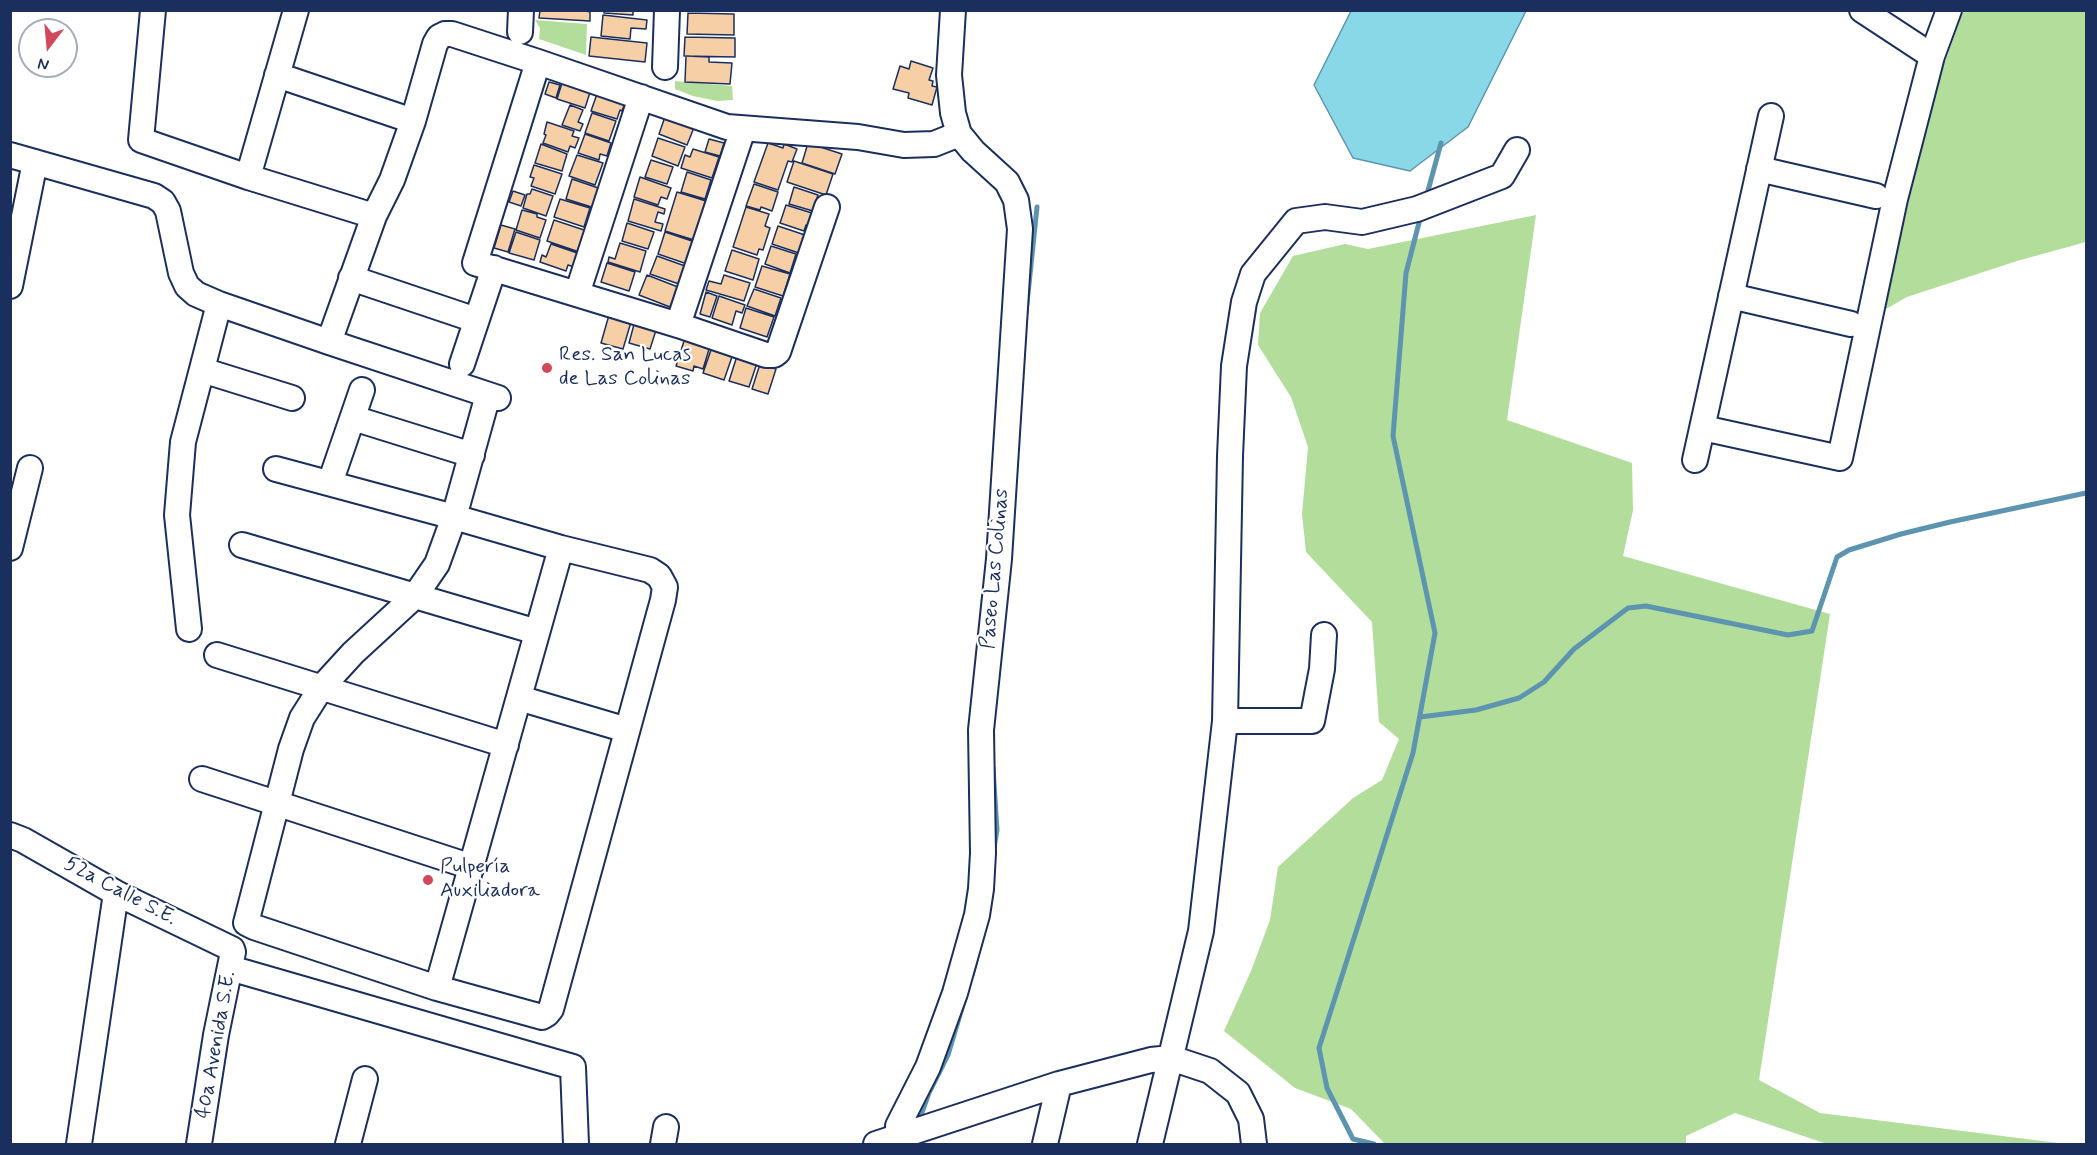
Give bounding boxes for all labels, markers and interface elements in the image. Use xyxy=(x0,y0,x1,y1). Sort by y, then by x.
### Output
north arrow xyxy=(18,18,78,78)
text: N xyxy=(35,52,51,75)
place label: Res. San Lucas de Las Colinas xyxy=(559,343,691,393)
marker: Res. San Lucas de Las Colinas xyxy=(540,361,554,375)
street label: Paseo Las Colinas xyxy=(976,488,1016,650)
street label: 52a Calle S.E. xyxy=(60,852,180,932)
place label: Pulpería Auxiliadora xyxy=(440,855,540,905)
marker: Pulpería Auxiliadora xyxy=(421,873,435,887)
street label: 40a Avenida S.E. xyxy=(192,969,242,1121)

